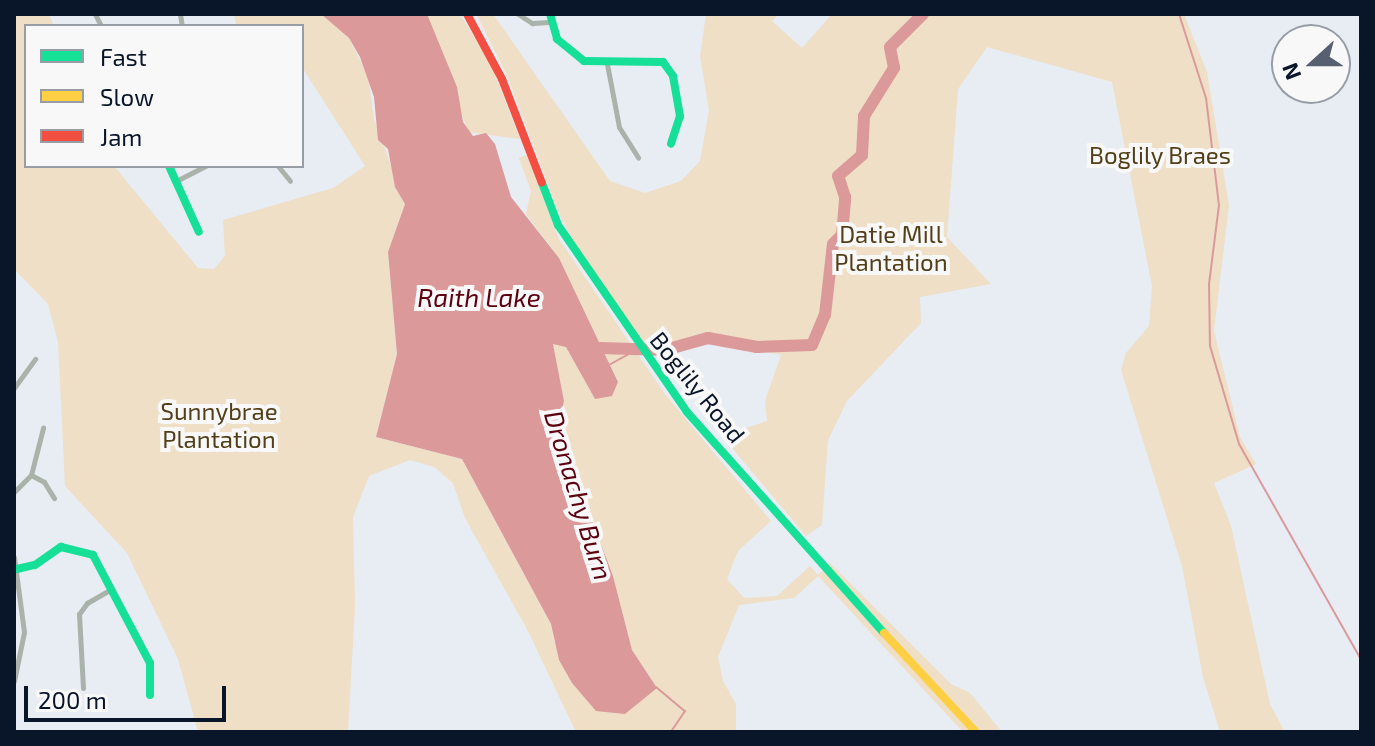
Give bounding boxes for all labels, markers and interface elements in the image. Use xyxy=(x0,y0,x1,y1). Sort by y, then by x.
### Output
legend xyxy=(24,24,304,168)
north arrow xyxy=(1271,24,1351,104)
text: Fast xyxy=(100,42,147,71)
text: N xyxy=(1275,60,1305,84)
text: Slow xyxy=(100,82,154,111)
text: Jam xyxy=(100,122,142,151)
park label: Boglily Braes xyxy=(1089,141,1231,169)
park label: Datie Mill Plantation xyxy=(834,220,948,276)
water label: Raith Lake xyxy=(417,281,541,313)
street label: Boglily Road xyxy=(644,326,752,448)
park label: Sunnybrae Plantation xyxy=(160,397,278,453)
water label: Dronachy Burn xyxy=(538,407,620,583)
scale bar xyxy=(28,670,230,720)
text: 200 m xyxy=(38,685,107,714)

